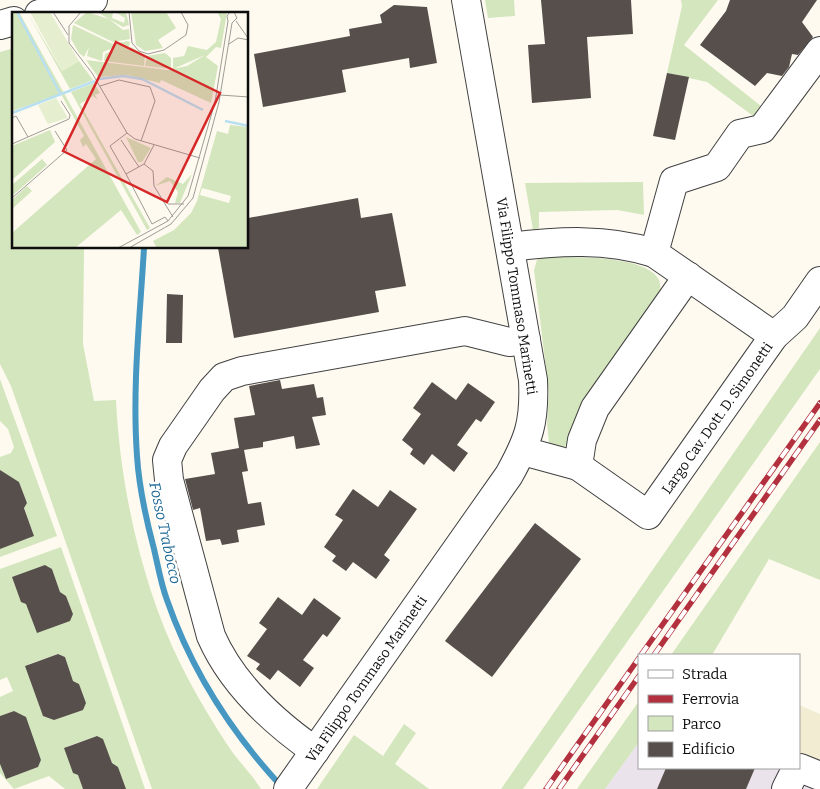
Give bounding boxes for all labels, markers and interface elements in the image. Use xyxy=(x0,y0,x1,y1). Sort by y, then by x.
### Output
inset map xyxy=(12,12,249,249)
street label: Via Filippo Tommaso Marinetti xyxy=(493,196,540,396)
street label: Largo Cav. Dott. D. Simonetti xyxy=(658,339,776,497)
water label: Fosso Trabocco xyxy=(145,480,185,586)
street label: Via Filippo Tommaso Marinetti xyxy=(302,593,431,766)
legend xyxy=(638,654,800,769)
text: Strada xyxy=(682,665,728,683)
text: Ferrovia xyxy=(682,690,739,708)
text: Parco xyxy=(682,715,721,733)
text: Edificio xyxy=(682,740,735,758)

